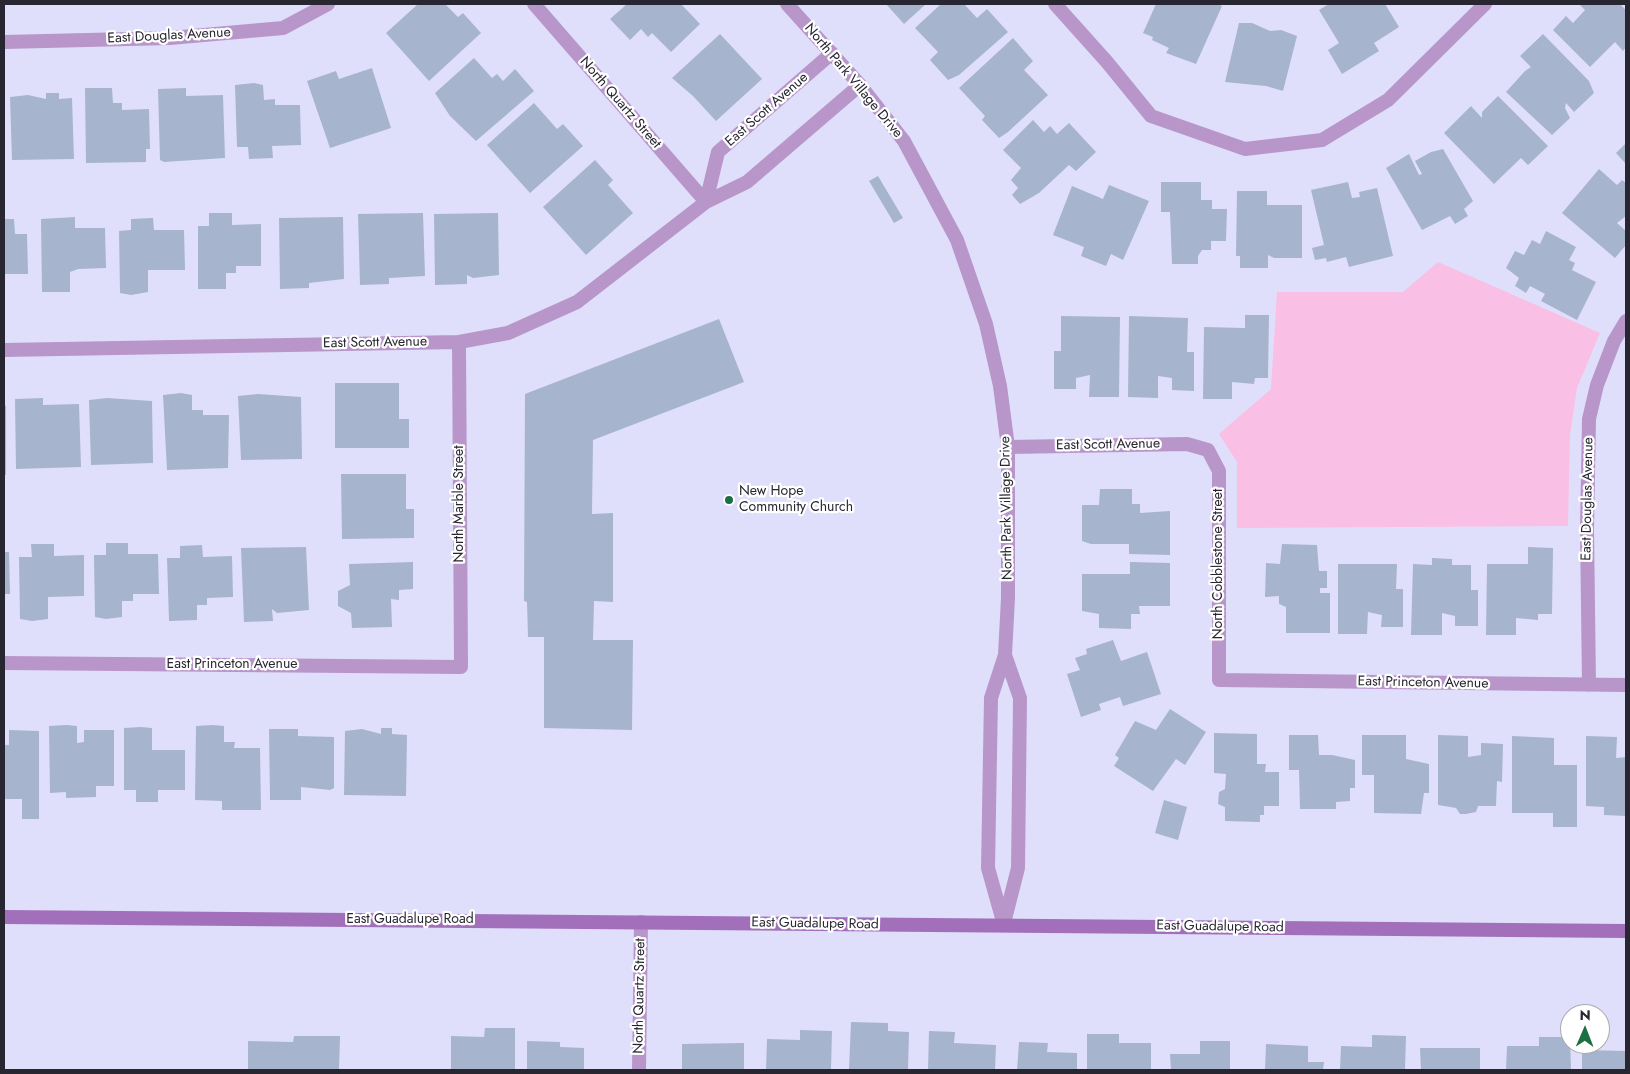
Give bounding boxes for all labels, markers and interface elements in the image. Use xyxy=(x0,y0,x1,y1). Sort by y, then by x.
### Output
street label: North Park Village Drive xyxy=(800,20,906,142)
street label: East Douglas Avenue xyxy=(107,24,231,48)
street label: North Quartz Street xyxy=(576,54,664,152)
street label: East Scott Avenue xyxy=(722,69,812,151)
street label: East Scott Avenue xyxy=(323,334,427,352)
street label: North Park Village Drive xyxy=(997,436,1017,580)
street label: East Scott Avenue xyxy=(1056,436,1160,454)
street label: East Douglas Avenue xyxy=(1579,437,1597,561)
street label: North Marble Street xyxy=(452,445,468,563)
place label: New Hope Community Church xyxy=(739,484,853,516)
street label: North Cobblestone Street xyxy=(1211,489,1227,639)
marker: New Hope Community Church xyxy=(723,494,735,506)
street label: East Princeton Avenue xyxy=(167,657,297,673)
street label: East Princeton Avenue xyxy=(1357,673,1489,693)
street label: East Guadalupe Road xyxy=(346,912,474,928)
street label: East Guadalupe Road xyxy=(751,914,879,934)
street label: East Guadalupe Road xyxy=(1156,917,1284,937)
street label: North Quartz Street xyxy=(631,938,649,1054)
north arrow xyxy=(1560,1004,1610,1054)
text: N xyxy=(1580,1005,1591,1025)

